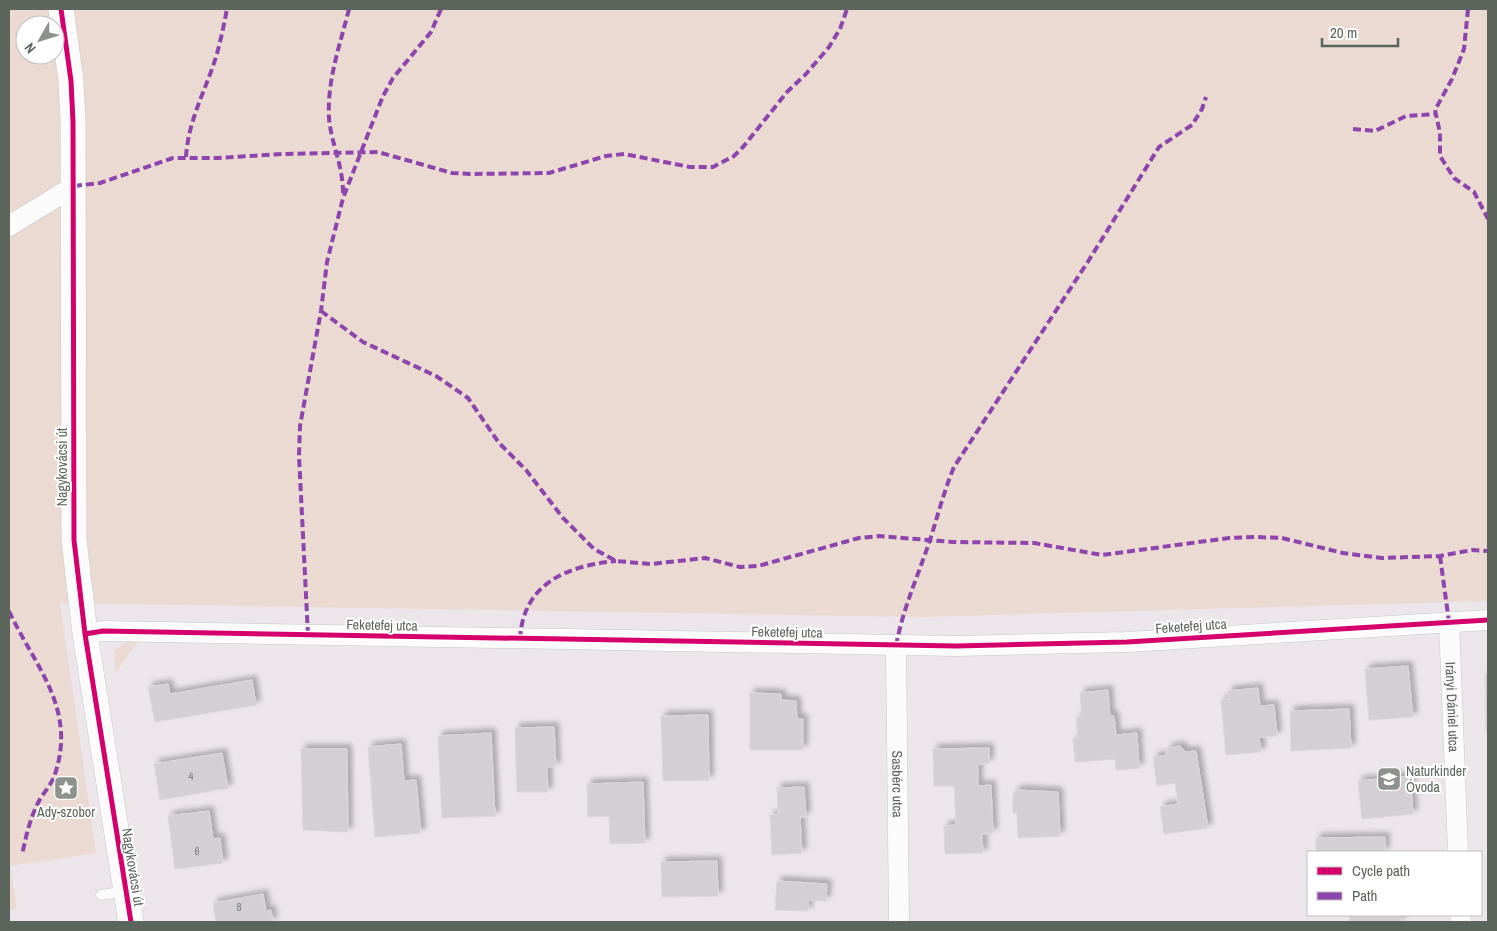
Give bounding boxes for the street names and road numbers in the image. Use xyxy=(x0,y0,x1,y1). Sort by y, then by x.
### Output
street label: Nagykovácsi út xyxy=(53,428,71,506)
street label: Feketefej utca xyxy=(1155,614,1228,637)
street label: Feketefej utca xyxy=(346,615,419,635)
street label: Feketefej utca xyxy=(751,622,824,642)
street label: Irányi Dániel utca xyxy=(1442,662,1463,753)
street label: Sasbérc utca xyxy=(888,750,907,818)
street label: Nagykovácsi út xyxy=(118,827,148,907)

